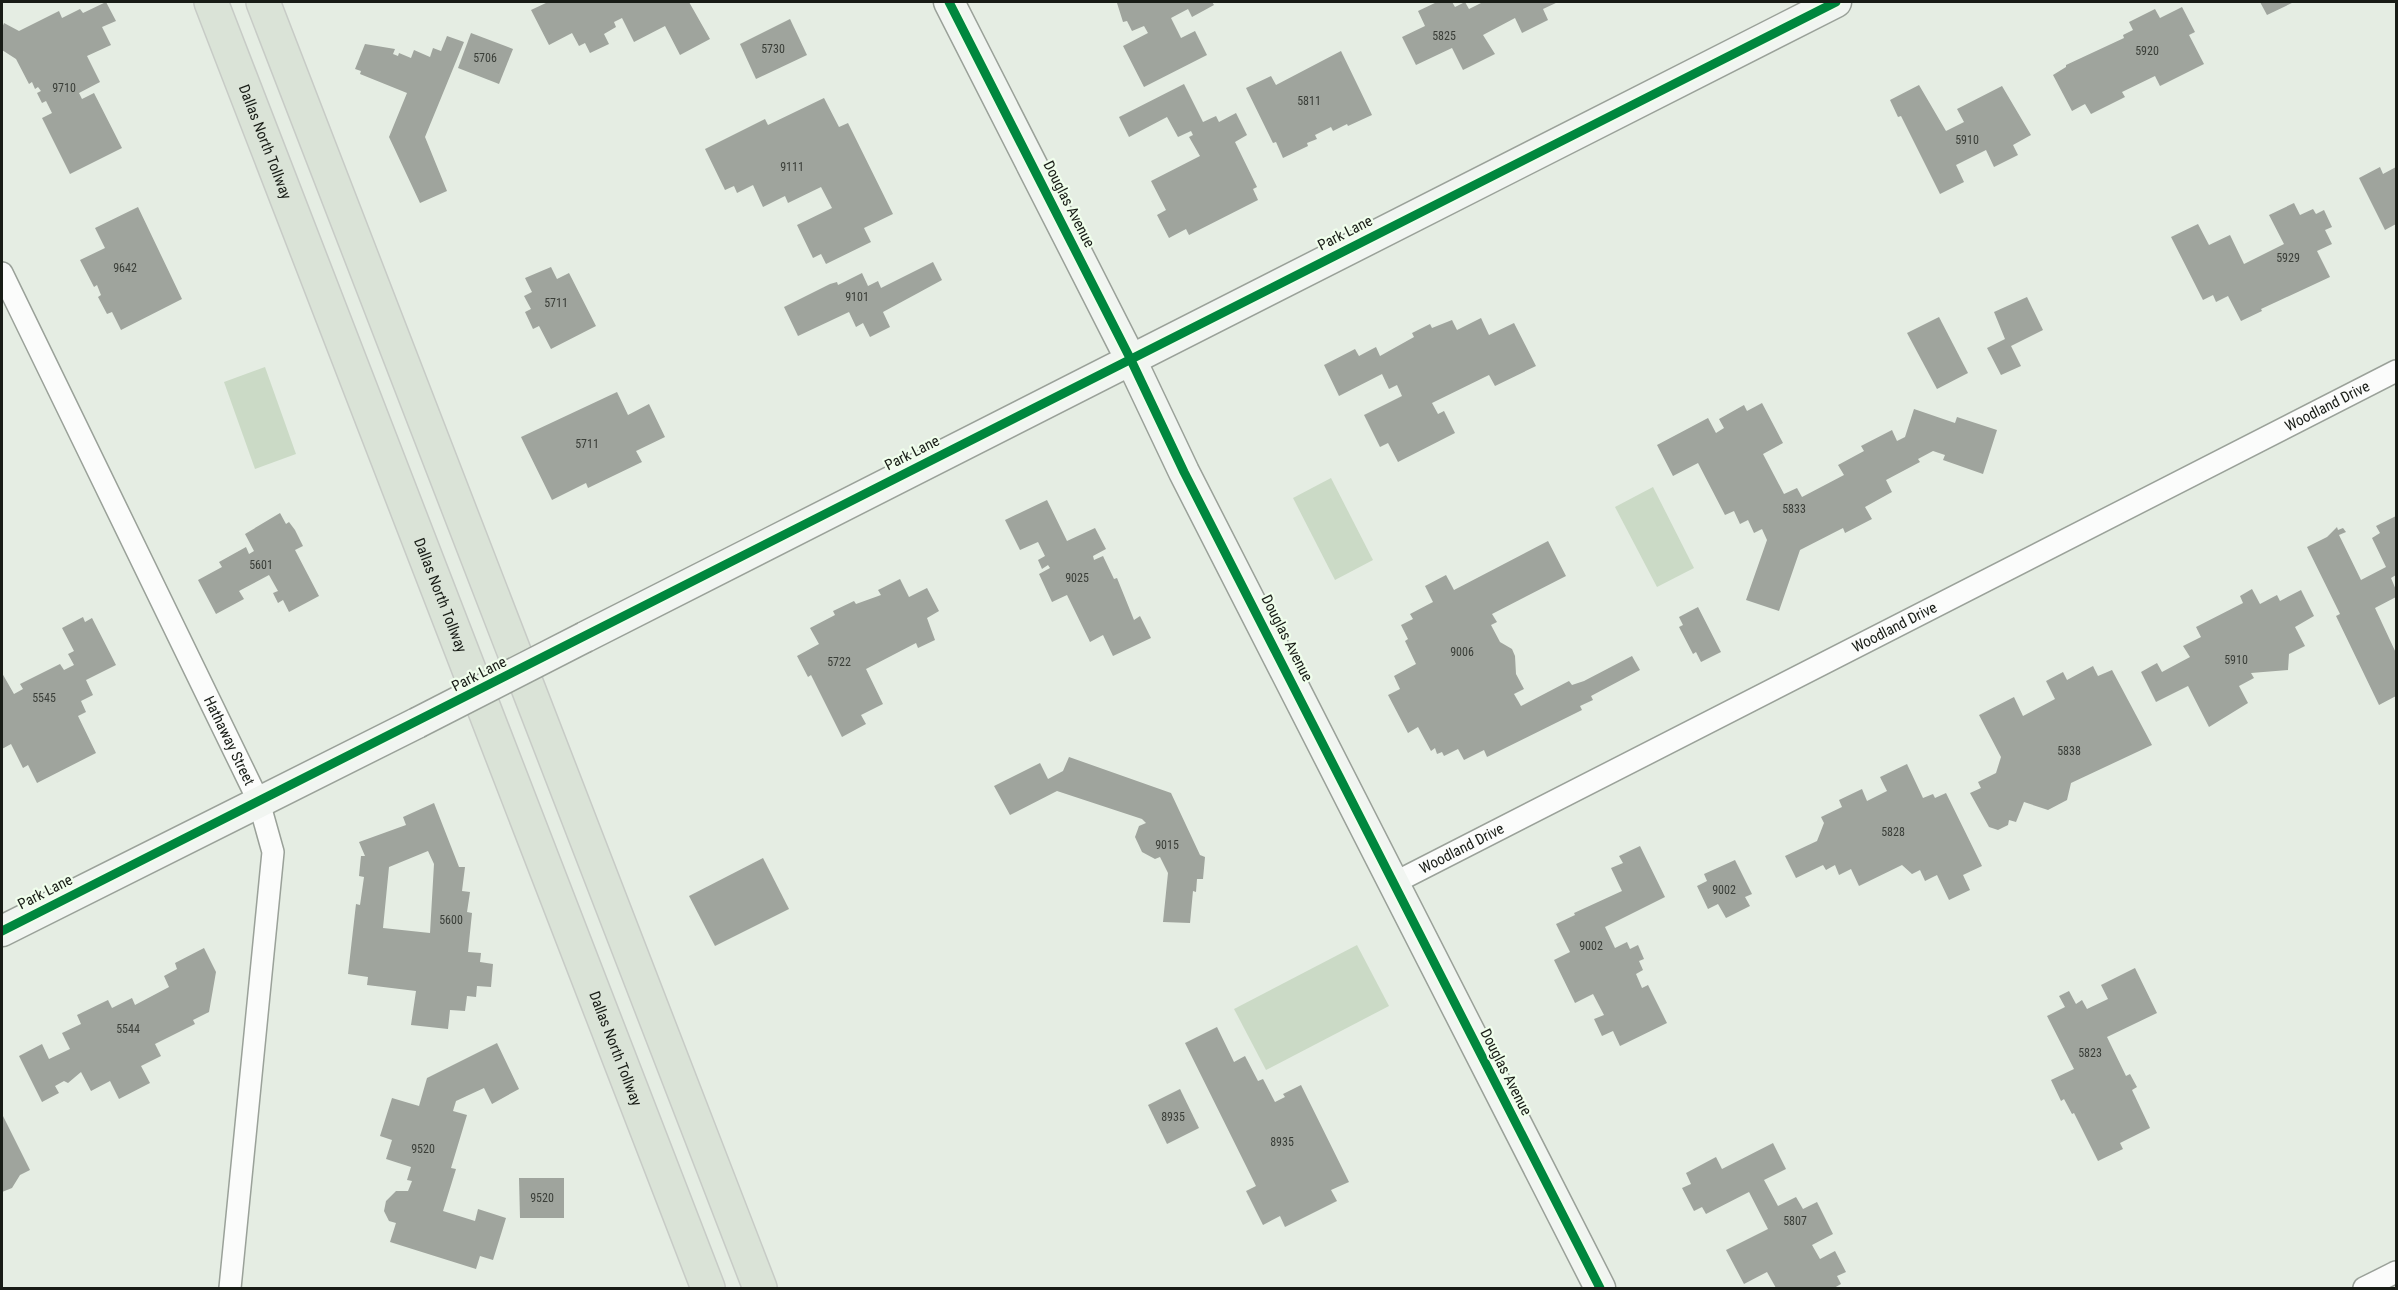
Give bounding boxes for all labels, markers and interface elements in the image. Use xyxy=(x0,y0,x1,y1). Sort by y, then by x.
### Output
house number: 5825 xyxy=(1432,29,1456,43)
house number: 5730 xyxy=(761,42,785,56)
house number: 5920 xyxy=(2135,44,2159,58)
house number: 5706 xyxy=(473,51,497,65)
house number: 9710 xyxy=(52,81,76,95)
street label: Dallas North Tollway xyxy=(235,82,295,202)
house number: 5811 xyxy=(1297,94,1321,108)
house number: 5910 xyxy=(1955,133,1979,147)
street label: Douglas Avenue xyxy=(1039,158,1099,250)
house number: 9111 xyxy=(780,160,804,174)
street label: Park Lane xyxy=(1315,212,1375,254)
house number: 5929 xyxy=(2276,251,2300,265)
house number: 9642 xyxy=(113,261,137,275)
house number: 9101 xyxy=(845,290,869,304)
house number: 5711 xyxy=(544,296,568,310)
street label: Woodland Drive xyxy=(2282,377,2372,435)
street label: Park Lane xyxy=(882,432,942,474)
house number: 5711 xyxy=(575,437,599,451)
house number: 5833 xyxy=(1782,502,1806,516)
street label: Dallas North Tollway xyxy=(410,535,471,655)
house number: 5601 xyxy=(249,558,273,572)
house number: 9025 xyxy=(1065,571,1089,585)
street label: Douglas Avenue xyxy=(1257,592,1317,684)
street label: Woodland Drive xyxy=(1849,598,1940,656)
house number: 9006 xyxy=(1450,645,1474,659)
street label: Park Lane xyxy=(449,653,509,695)
house number: 5910 xyxy=(2224,653,2248,667)
house number: 5722 xyxy=(827,655,851,669)
house number: 5545 xyxy=(32,691,56,705)
street label: Hathaway Street xyxy=(200,693,259,788)
house number: 5838 xyxy=(2057,744,2081,758)
street label: Woodland Drive xyxy=(1416,819,1507,877)
house number: 5828 xyxy=(1881,825,1905,839)
house number: 9015 xyxy=(1155,838,1179,852)
street label: Park Lane xyxy=(15,871,75,913)
house number: 9002 xyxy=(1712,883,1736,897)
house number: 5600 xyxy=(439,913,463,927)
house number: 9002 xyxy=(1579,939,1603,953)
street label: Dallas North Tollway xyxy=(585,989,646,1108)
house number: 5544 xyxy=(116,1022,140,1036)
street label: Douglas Avenue xyxy=(1476,1026,1536,1118)
house number: 5823 xyxy=(2078,1046,2102,1060)
house number: 8935 xyxy=(1161,1110,1185,1124)
house number: 8935 xyxy=(1270,1135,1294,1149)
house number: 9520 xyxy=(411,1142,435,1156)
house number: 9520 xyxy=(530,1191,554,1205)
house number: 5807 xyxy=(1783,1214,1807,1228)

